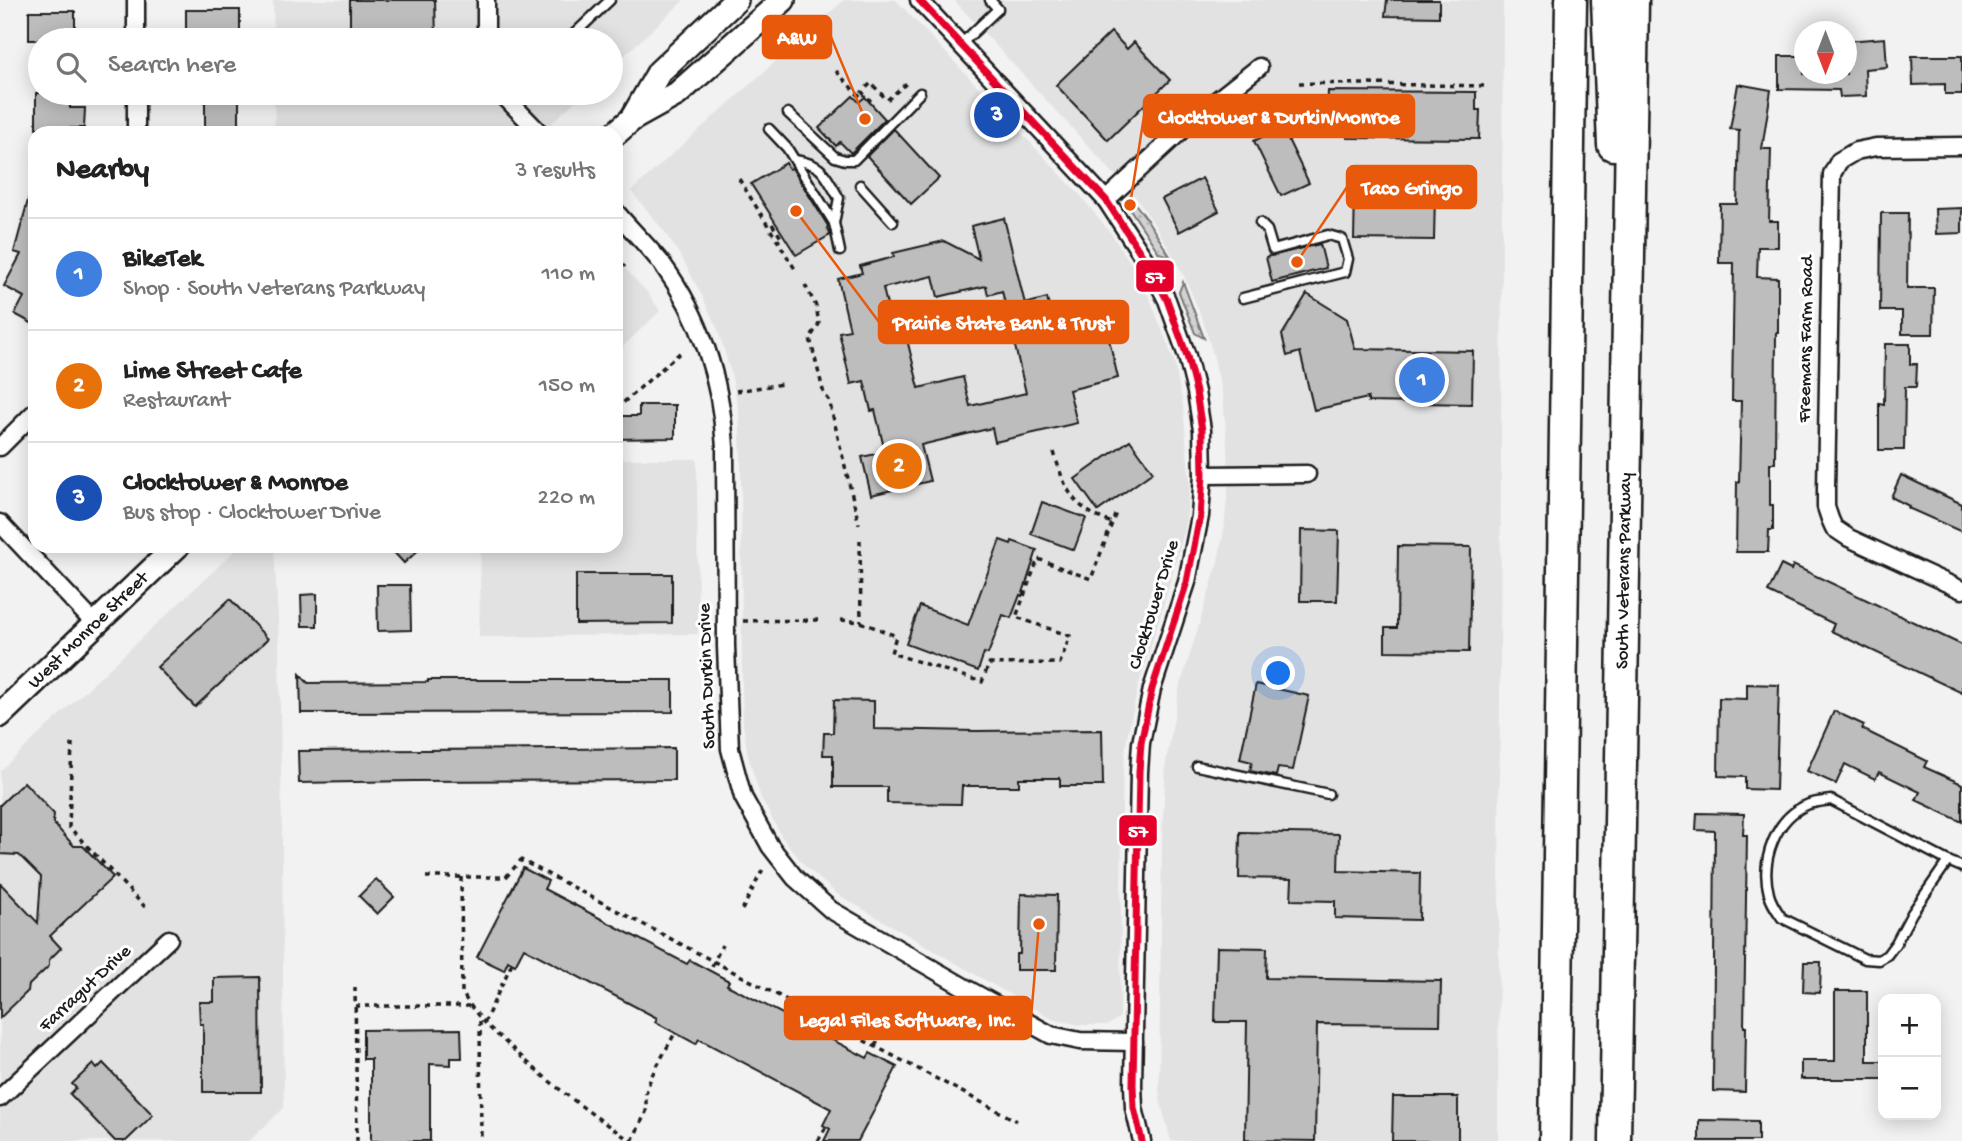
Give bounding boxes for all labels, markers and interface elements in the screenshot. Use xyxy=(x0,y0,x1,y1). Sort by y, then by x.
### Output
callout: A&W xyxy=(763,16,831,58)
north arrow xyxy=(1794,21,1857,84)
search box xyxy=(28,28,623,105)
text: A&W xyxy=(776,28,817,53)
icon: search xyxy=(52,48,90,86)
text: Search here xyxy=(108,51,236,82)
pin: 3 xyxy=(974,89,1020,141)
callout: Clocktower & Durkin/Monroe xyxy=(1144,95,1414,137)
text: Clocktower & Durkin/Monroe xyxy=(1157,107,1401,132)
text: Nearby xyxy=(56,154,149,189)
text: 3 results xyxy=(515,158,595,185)
callout: Taco Gringo xyxy=(1347,166,1476,208)
text: Taco Gringo xyxy=(1360,178,1463,203)
text: BikeTek xyxy=(123,245,202,276)
street label: Freemans Farm Road xyxy=(1794,253,1820,424)
line badge: 57 xyxy=(1135,259,1175,293)
text: 1 xyxy=(74,261,84,288)
text: 110 m xyxy=(542,261,595,288)
text: 57 xyxy=(1145,268,1166,291)
text: Shop · South Veterans Parkway xyxy=(123,276,425,303)
callout: Prairie State Bank & Trust xyxy=(879,301,1128,343)
text: Prairie State Bank & Trust xyxy=(892,313,1116,338)
pin: 1 xyxy=(1399,354,1445,406)
text: Lime Street Cafe xyxy=(123,357,302,388)
text: 2 xyxy=(73,373,85,400)
text: 150 m xyxy=(539,373,595,400)
text: Restaurant xyxy=(123,388,230,415)
pin: 2 xyxy=(876,440,922,492)
text: Clocktower & Monroe xyxy=(123,469,348,500)
street label: South Veterans Parkway xyxy=(1612,472,1638,670)
text: 3 xyxy=(73,485,85,512)
text: 220 m xyxy=(538,485,595,512)
text: Bus stop · Clocktower Drive xyxy=(123,500,381,527)
street label: Clocktower Drive xyxy=(1124,537,1186,672)
street label: West Monroe Street xyxy=(24,566,156,694)
street label: South Durkin Drive xyxy=(694,603,722,749)
your location xyxy=(1261,656,1295,690)
line badge: 57 xyxy=(1118,814,1158,847)
text: 57 xyxy=(1128,822,1149,845)
street label: Farragut Drive xyxy=(34,940,137,1038)
map controls xyxy=(1878,994,1941,1120)
button: + xyxy=(1878,994,1941,1057)
callout: Legal Files Software, Inc. xyxy=(785,997,1031,1039)
text: Legal Files Software, Inc. xyxy=(799,1010,1017,1035)
button: − xyxy=(1878,1057,1941,1120)

